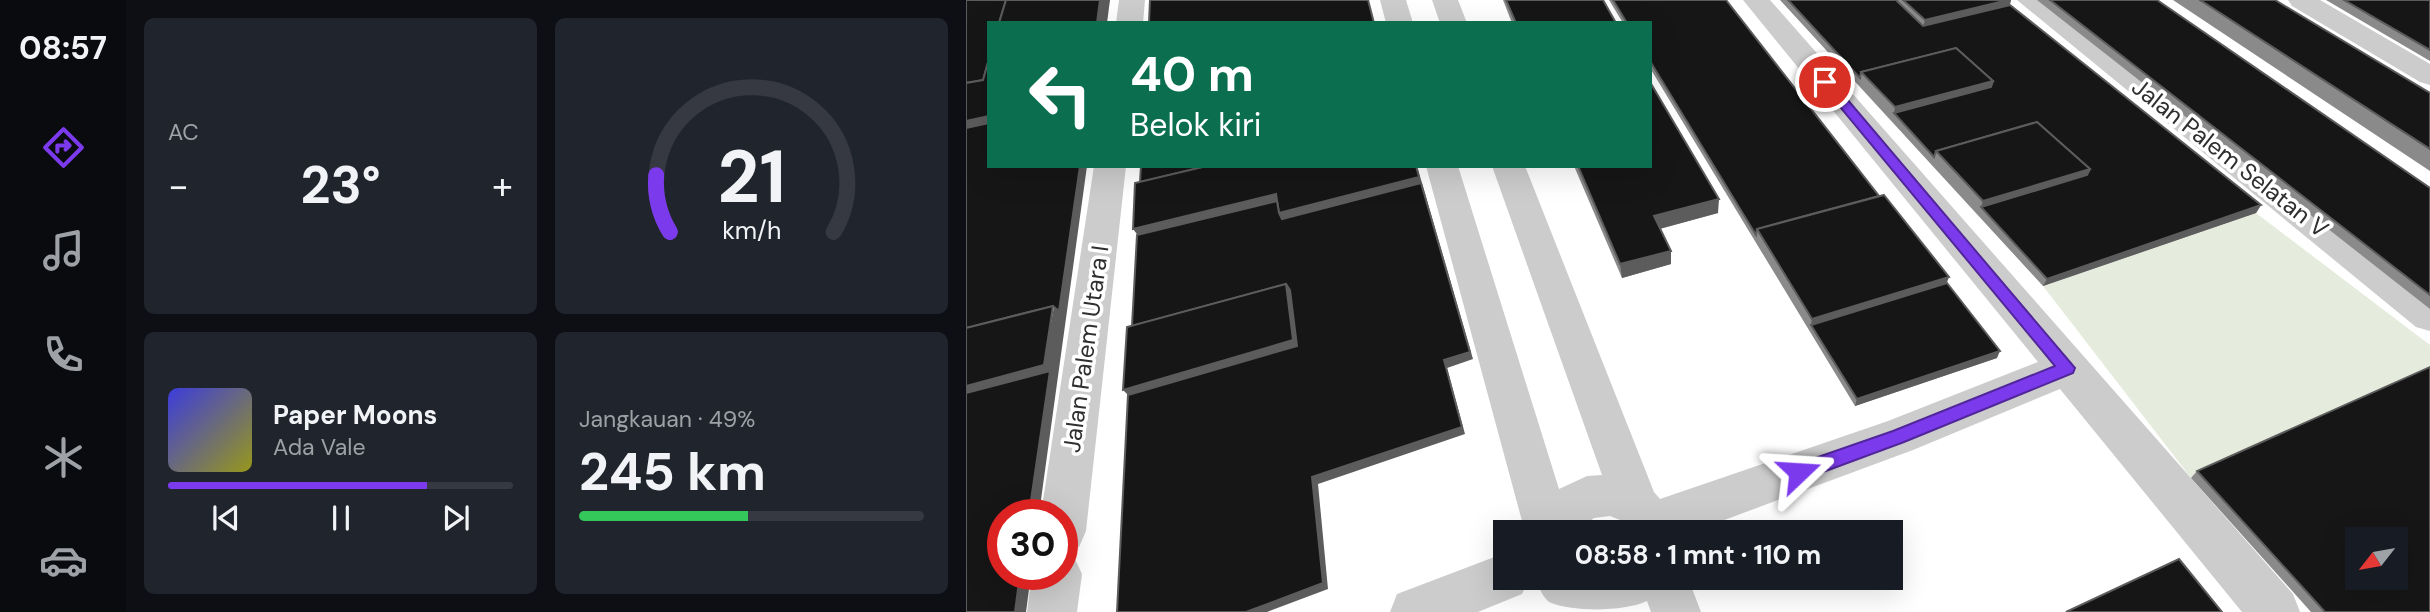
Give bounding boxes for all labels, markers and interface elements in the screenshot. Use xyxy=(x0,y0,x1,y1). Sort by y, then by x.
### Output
text: 08:57 xyxy=(19,27,107,69)
text: 40 m xyxy=(1130,42,1254,106)
icon: left xyxy=(1015,49,1106,140)
pin xyxy=(1795,52,1855,112)
icon: arrive xyxy=(1806,63,1844,101)
street label: Jalan Palem Selatan V xyxy=(2126,71,2335,244)
text: Belok kiri xyxy=(1130,104,1262,146)
text: AC xyxy=(168,117,199,147)
icon: directions xyxy=(39,123,88,172)
text: 21 xyxy=(717,130,786,225)
text: 23° xyxy=(300,151,381,219)
text: − xyxy=(168,161,189,211)
text: + xyxy=(492,161,513,211)
text: km/h xyxy=(722,214,781,247)
icon: music xyxy=(39,226,88,275)
street label: Jalan Palem Utara I xyxy=(1056,243,1115,455)
icon: phone xyxy=(39,330,88,379)
text: Paper Moons xyxy=(273,398,437,432)
text: Jangkauan · 49% xyxy=(579,404,755,434)
text: Ada Vale xyxy=(273,432,366,462)
icon: climate xyxy=(39,433,88,482)
position arrow xyxy=(1762,435,1836,509)
text: 245 km xyxy=(579,438,766,506)
icon: previous xyxy=(207,499,245,537)
icon: pause xyxy=(322,499,360,537)
icon: next xyxy=(437,499,475,537)
speed limit sign: 30 xyxy=(987,499,1078,590)
north arrow xyxy=(2345,527,2408,590)
map controls xyxy=(2345,527,2408,590)
icon: car xyxy=(39,536,88,585)
text: 08:58 · 1 mnt · 110 m xyxy=(1575,538,1821,572)

